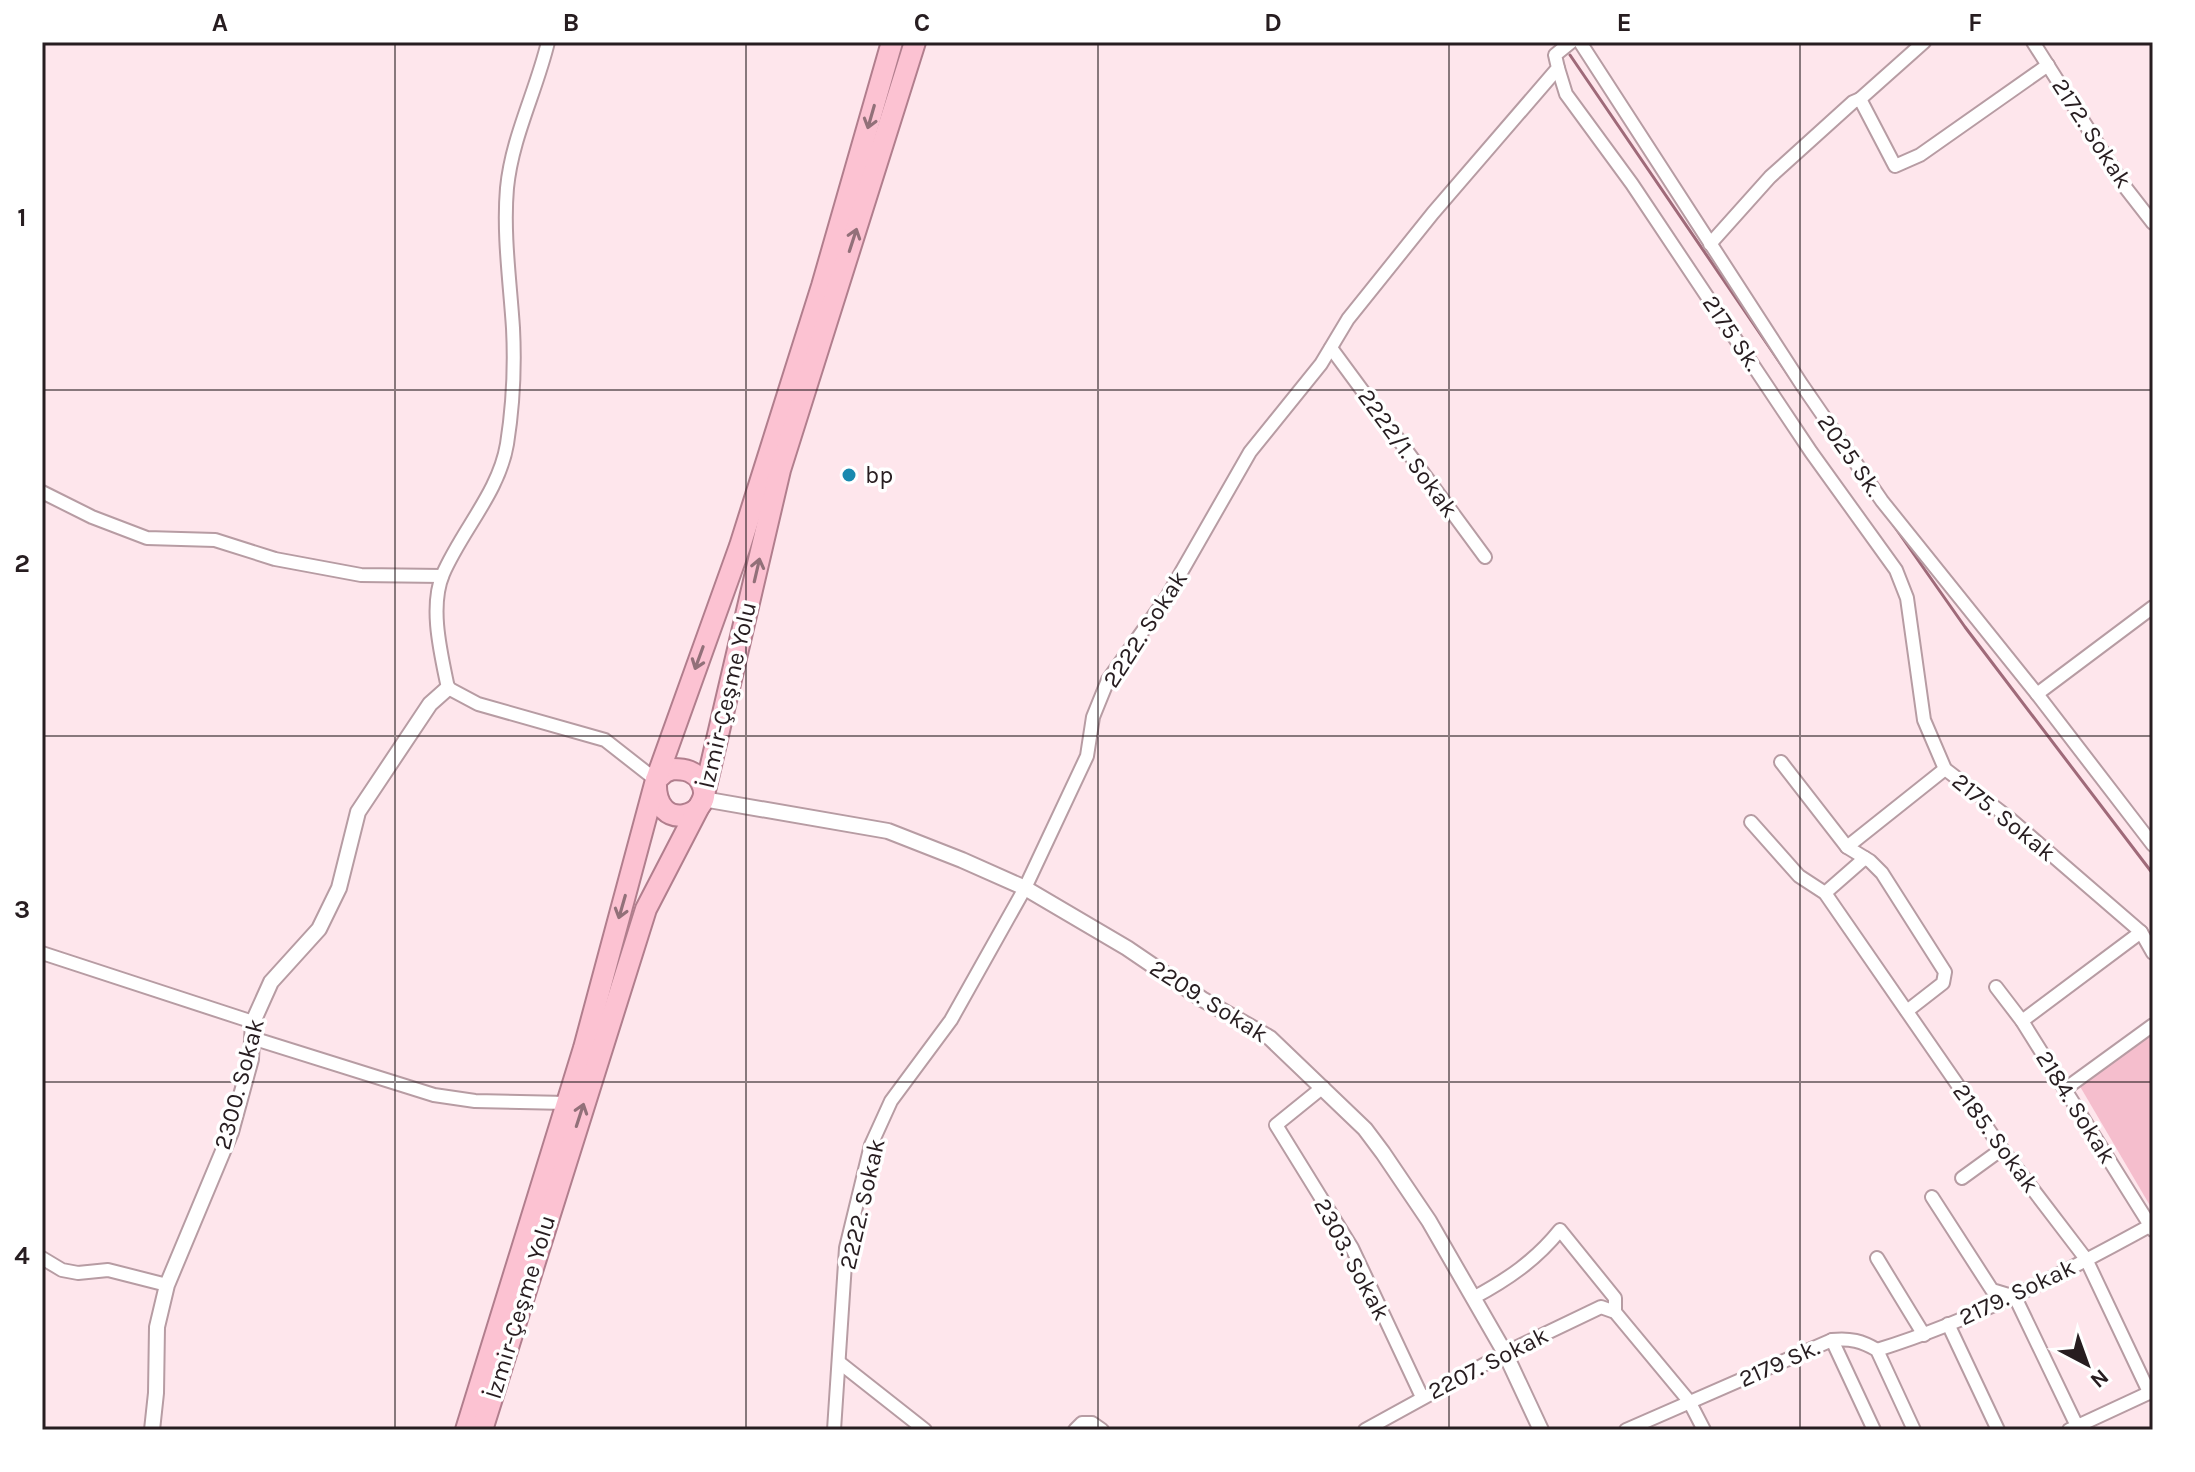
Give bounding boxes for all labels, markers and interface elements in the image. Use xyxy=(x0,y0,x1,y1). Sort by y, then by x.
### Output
text: A xyxy=(212,7,228,38)
text: B xyxy=(563,7,579,38)
text: C xyxy=(914,7,930,38)
text: D xyxy=(1264,7,1282,38)
text: E xyxy=(1616,7,1632,38)
text: F xyxy=(1968,7,1982,38)
street label: 2172. Sokak xyxy=(2046,73,2138,193)
one-way arrow xyxy=(863,103,878,129)
text: 1 xyxy=(17,202,27,233)
one-way arrow xyxy=(846,227,861,253)
street label: 2175 Sk. xyxy=(1697,290,1767,376)
street label: 2222/1. Sokak xyxy=(1352,383,1464,523)
street label: 2025 Sk. xyxy=(1812,409,1888,501)
place label: bp xyxy=(865,461,893,489)
marker: bp xyxy=(840,466,858,484)
text: 2 xyxy=(14,548,30,579)
one-way arrow xyxy=(750,557,765,583)
street label: 2222. Sokak xyxy=(1097,565,1193,693)
street label: İzmir-Çeşme Yolu xyxy=(692,599,762,791)
one-way arrow xyxy=(690,645,705,670)
street label: 2175. Sokak xyxy=(1947,767,2061,867)
one-way arrow xyxy=(613,893,628,919)
text: 3 xyxy=(14,894,30,925)
street label: 2209. Sokak xyxy=(1145,954,1273,1048)
street label: 2300. Sokak xyxy=(208,1015,270,1153)
street label: 2184. Sokak xyxy=(2030,1045,2122,1169)
street label: 2185. Sokak xyxy=(1947,1078,2045,1198)
one-way arrow xyxy=(574,1103,588,1128)
street label: 2222. Sokak xyxy=(833,1136,891,1272)
street label: 2303. Sokak xyxy=(1308,1193,1396,1325)
street label: İzmir-Çeşme Yolu xyxy=(479,1212,561,1402)
text: 4 xyxy=(14,1240,30,1271)
street label: 2179. Sokak xyxy=(1954,1253,2080,1331)
street label: 2207. Sokak xyxy=(1423,1321,1553,1405)
north arrow xyxy=(2047,1324,2127,1404)
street label: 2179 Sk. xyxy=(1734,1333,1824,1393)
text: N xyxy=(2085,1363,2114,1393)

